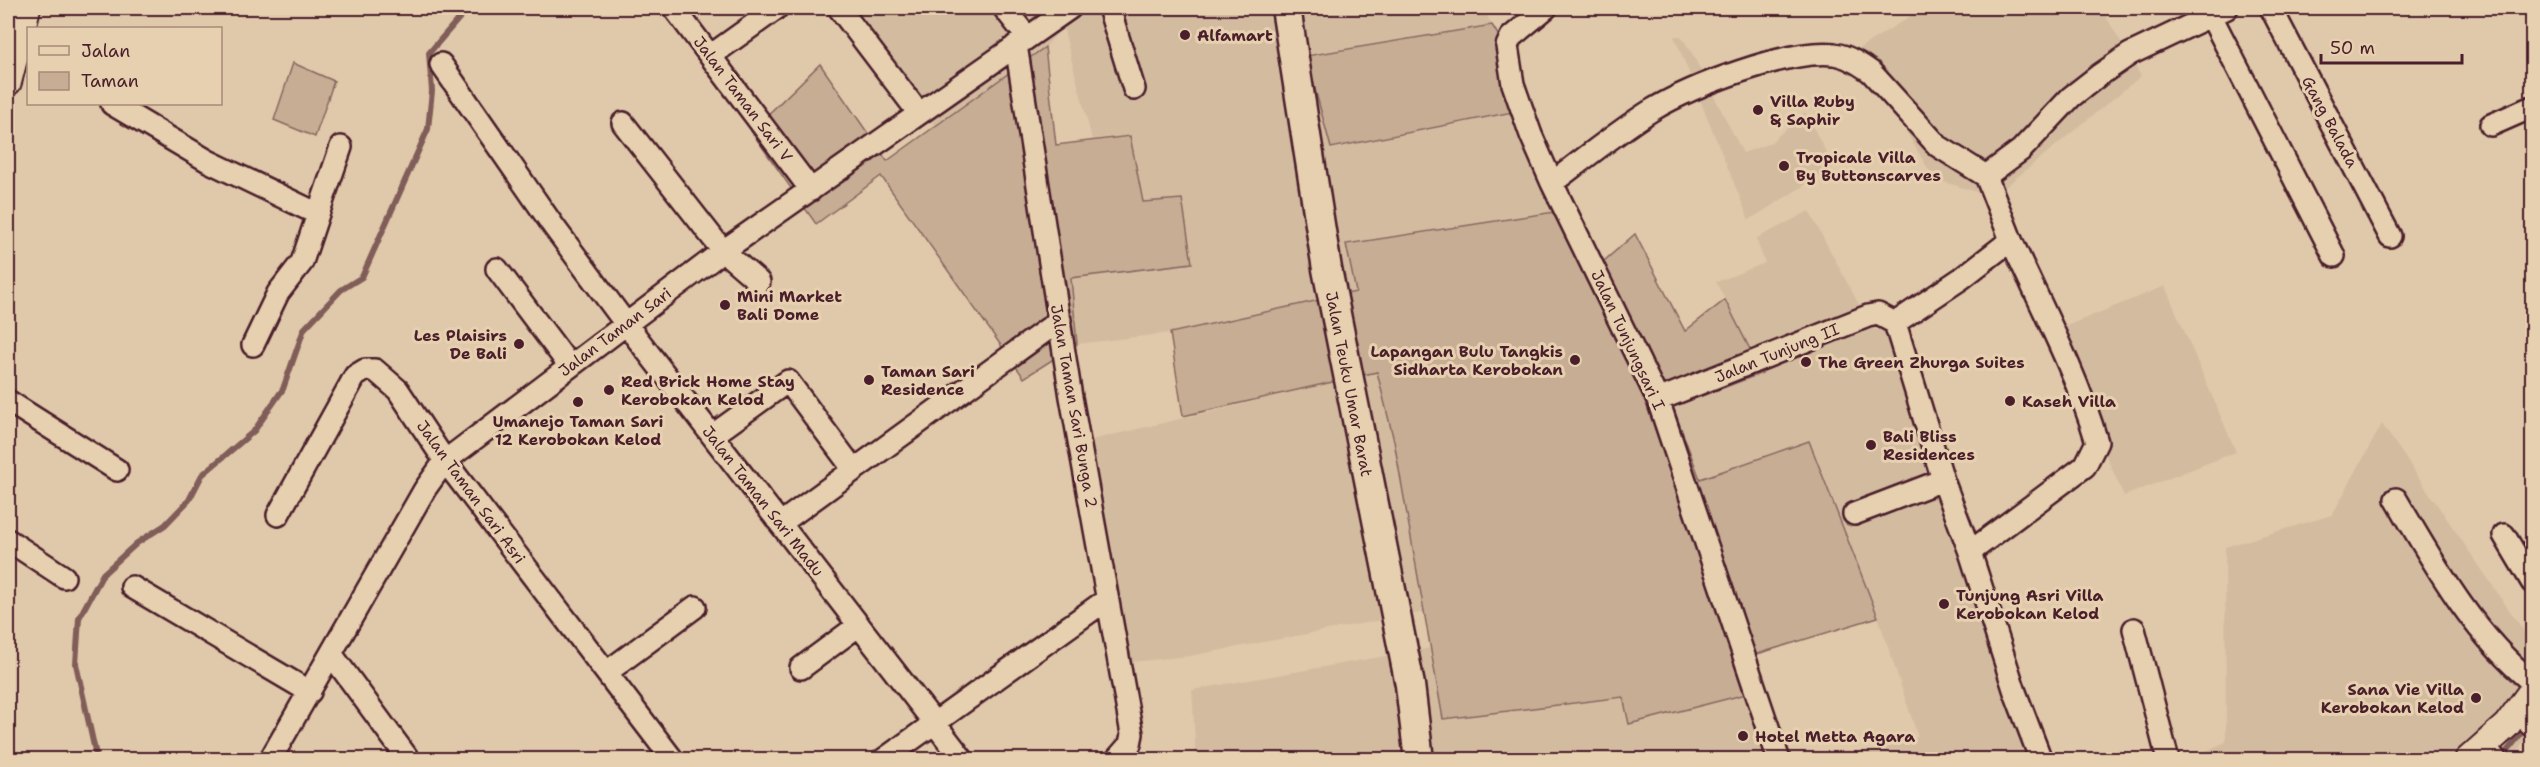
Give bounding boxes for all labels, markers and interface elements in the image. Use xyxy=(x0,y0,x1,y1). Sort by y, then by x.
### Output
place label: Alfamart xyxy=(1197,25,1273,46)
legend xyxy=(27,27,222,105)
scale bar xyxy=(2321,27,2462,65)
marker: Alfamart xyxy=(1178,28,1192,42)
street label: Jalan Taman Sari V xyxy=(689,32,797,166)
text: 50 m xyxy=(2330,36,2375,60)
text: Jalan xyxy=(81,39,130,63)
text: Taman xyxy=(81,69,139,93)
street label: Gang Balada xyxy=(2297,73,2363,171)
place label: Villa Ruby & Saphir xyxy=(1770,91,1855,130)
marker: Villa Ruby & Saphir xyxy=(1751,103,1765,117)
place label: Tropicale Villa By Buttonscarves xyxy=(1796,147,1941,186)
marker: Tropicale Villa By Buttonscarves xyxy=(1777,159,1791,173)
street label: Jalan Tunjungsari I xyxy=(1586,267,1670,414)
street label: Jalan Taman Sari xyxy=(554,283,676,381)
place label: Mini Market Bali Dome xyxy=(737,286,842,325)
street label: Jalan Teuku Umar Barat xyxy=(1321,290,1377,478)
marker: Mini Market Bali Dome xyxy=(718,298,732,312)
street label: Jalan Taman Sari Bunga 2 xyxy=(1046,303,1102,509)
street label: Jalan Tunjung II xyxy=(1712,318,1842,388)
place label: Les Plaisirs De Bali xyxy=(414,325,507,364)
marker: Les Plaisirs De Bali xyxy=(512,337,526,351)
place label: Lapangan Bulu Tangkis Sidharta Kerobokan xyxy=(1370,341,1563,380)
place label: The Green Zhurga Suites xyxy=(1818,352,2025,373)
marker: Lapangan Bulu Tangkis Sidharta Kerobokan xyxy=(1568,353,1582,367)
marker: The Green Zhurga Suites xyxy=(1799,355,1813,369)
place label: Taman Sari Residence xyxy=(881,361,975,400)
place label: Red Brick Home Stay Kerobokan Kelod xyxy=(621,371,795,410)
marker: Taman Sari Residence xyxy=(862,373,876,387)
marker: Red Brick Home Stay Kerobokan Kelod xyxy=(602,383,616,397)
place label: Kaseh Villa xyxy=(2022,391,2116,412)
marker: Kaseh Villa xyxy=(2003,394,2017,408)
marker: Umanejo Taman Sari 12 Kerobokan Kelod xyxy=(571,395,585,409)
place label: Umanejo Taman Sari 12 Kerobokan Kelod xyxy=(493,411,664,450)
street label: Jalan Taman Sari Asri xyxy=(412,416,530,568)
street label: Jalan Taman Sari Madu xyxy=(698,421,828,581)
place label: Bali Bliss Residences xyxy=(1883,426,1975,465)
marker: Bali Bliss Residences xyxy=(1864,438,1878,452)
place label: Tunjung Asri Villa Kerobokan Kelod xyxy=(1956,585,2104,624)
marker: Tunjung Asri Villa Kerobokan Kelod xyxy=(1937,597,1951,611)
place label: Sana Vie Villa Kerobokan Kelod xyxy=(2321,679,2464,718)
marker: Sana Vie Villa Kerobokan Kelod xyxy=(2469,691,2483,705)
place label: Hotel Metta Agara xyxy=(1755,726,1915,747)
marker: Hotel Metta Agara xyxy=(1736,729,1750,743)

